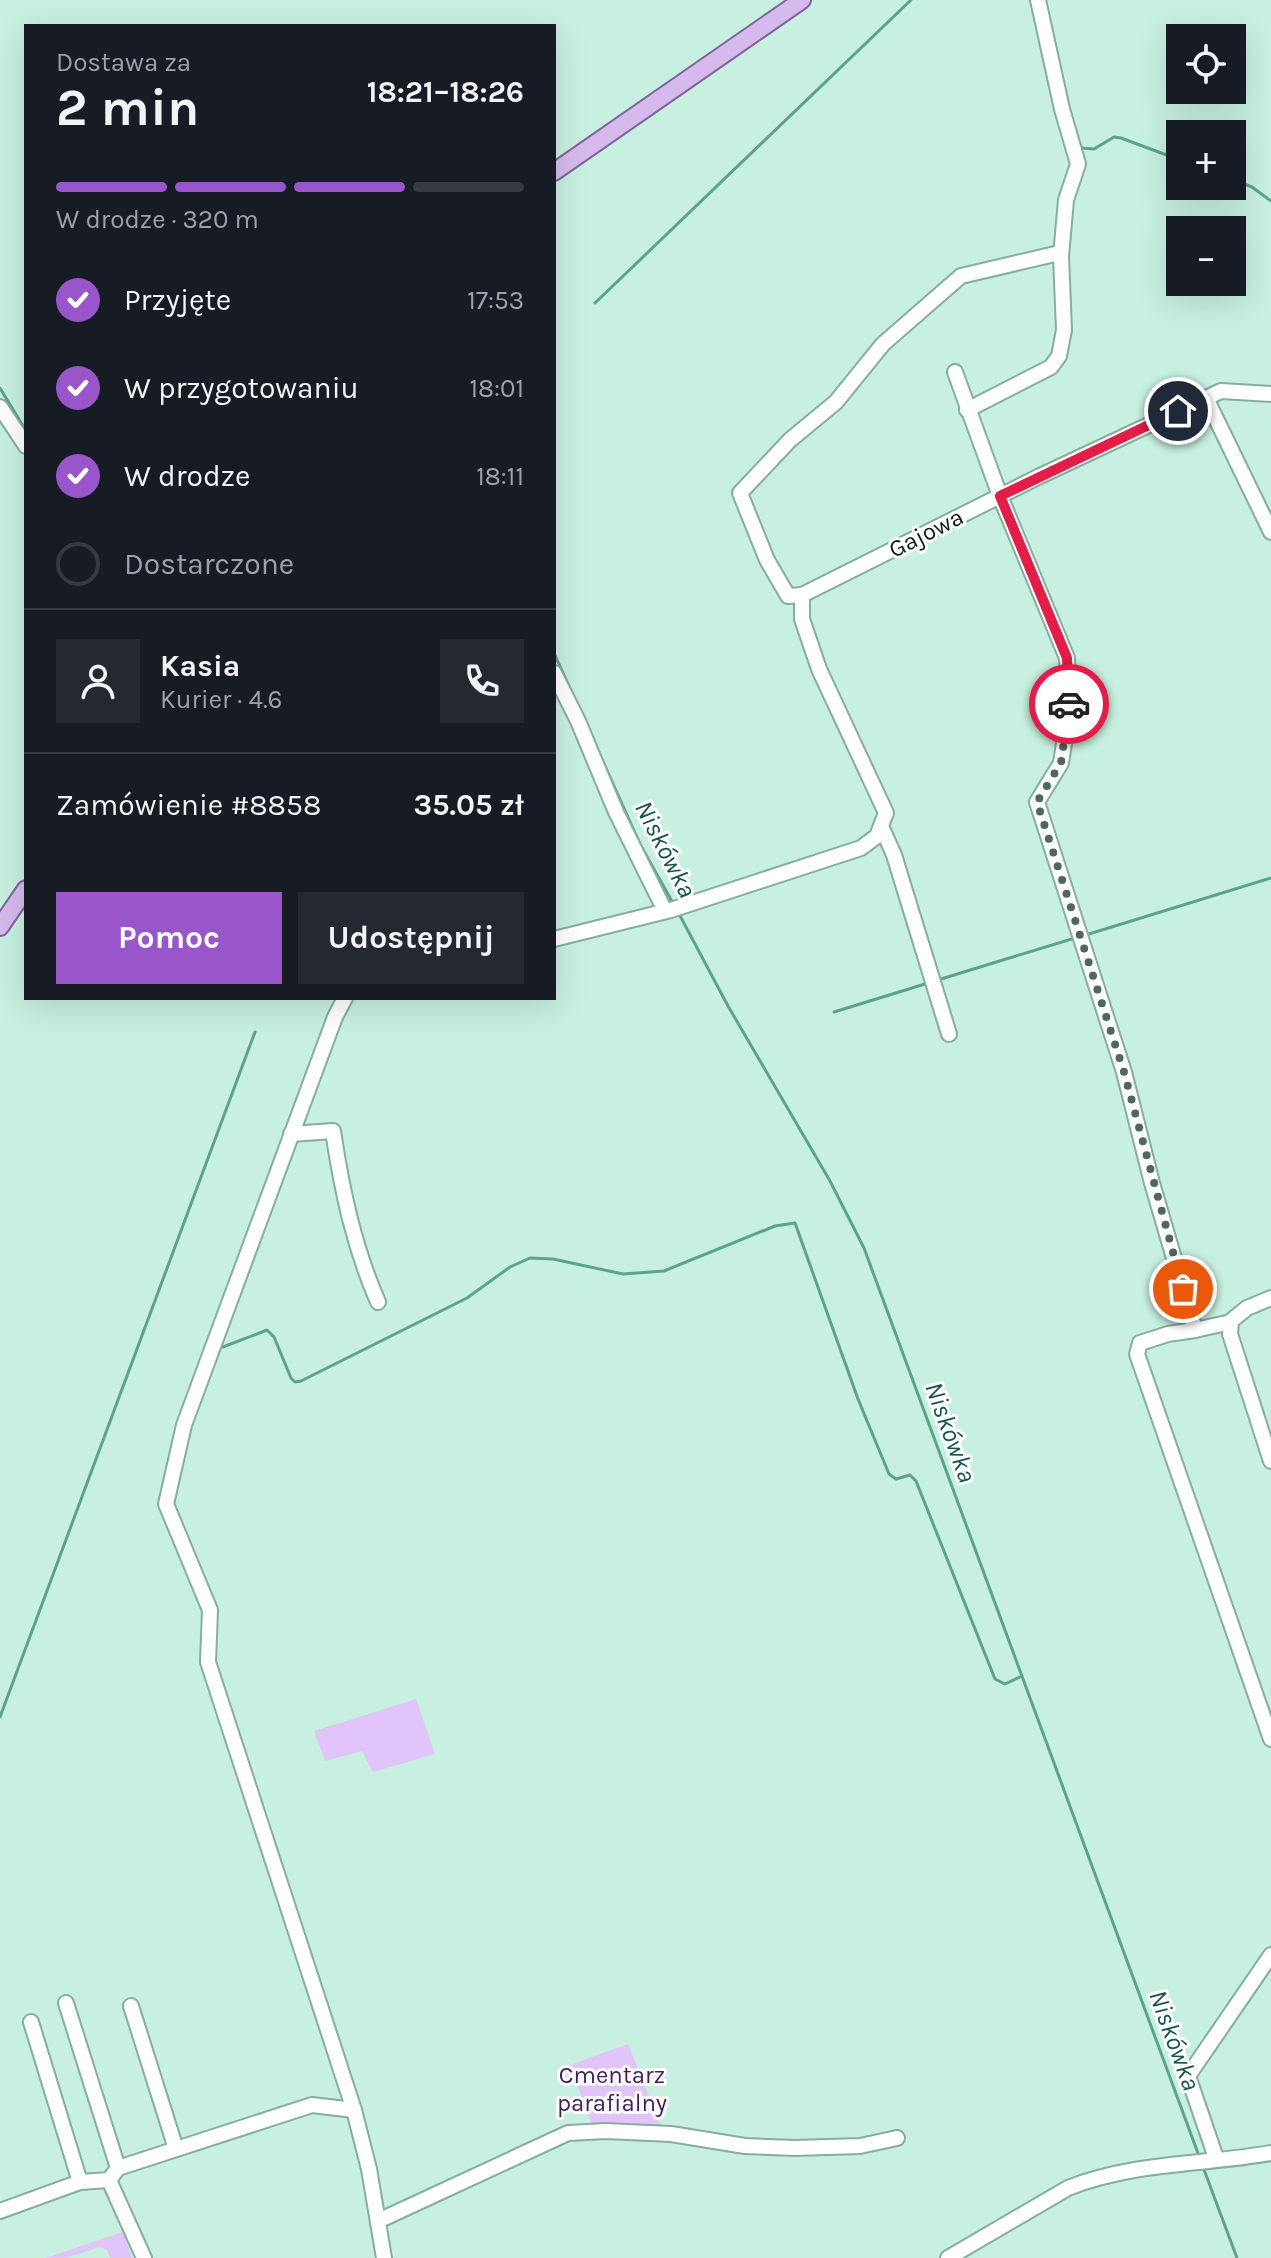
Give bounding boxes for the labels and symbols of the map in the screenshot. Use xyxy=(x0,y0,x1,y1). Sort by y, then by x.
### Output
pin xyxy=(1144,377,1212,445)
street label: Gajowa xyxy=(884,502,968,564)
courier xyxy=(1029,664,1109,744)
water label: Niskówka xyxy=(628,796,703,903)
pin xyxy=(1149,1255,1217,1323)
water label: Niskówka xyxy=(918,1378,983,1487)
water label: Niskówka xyxy=(1142,1986,1207,2095)
park label: Cmentarz parafialny xyxy=(557,2061,667,2117)

